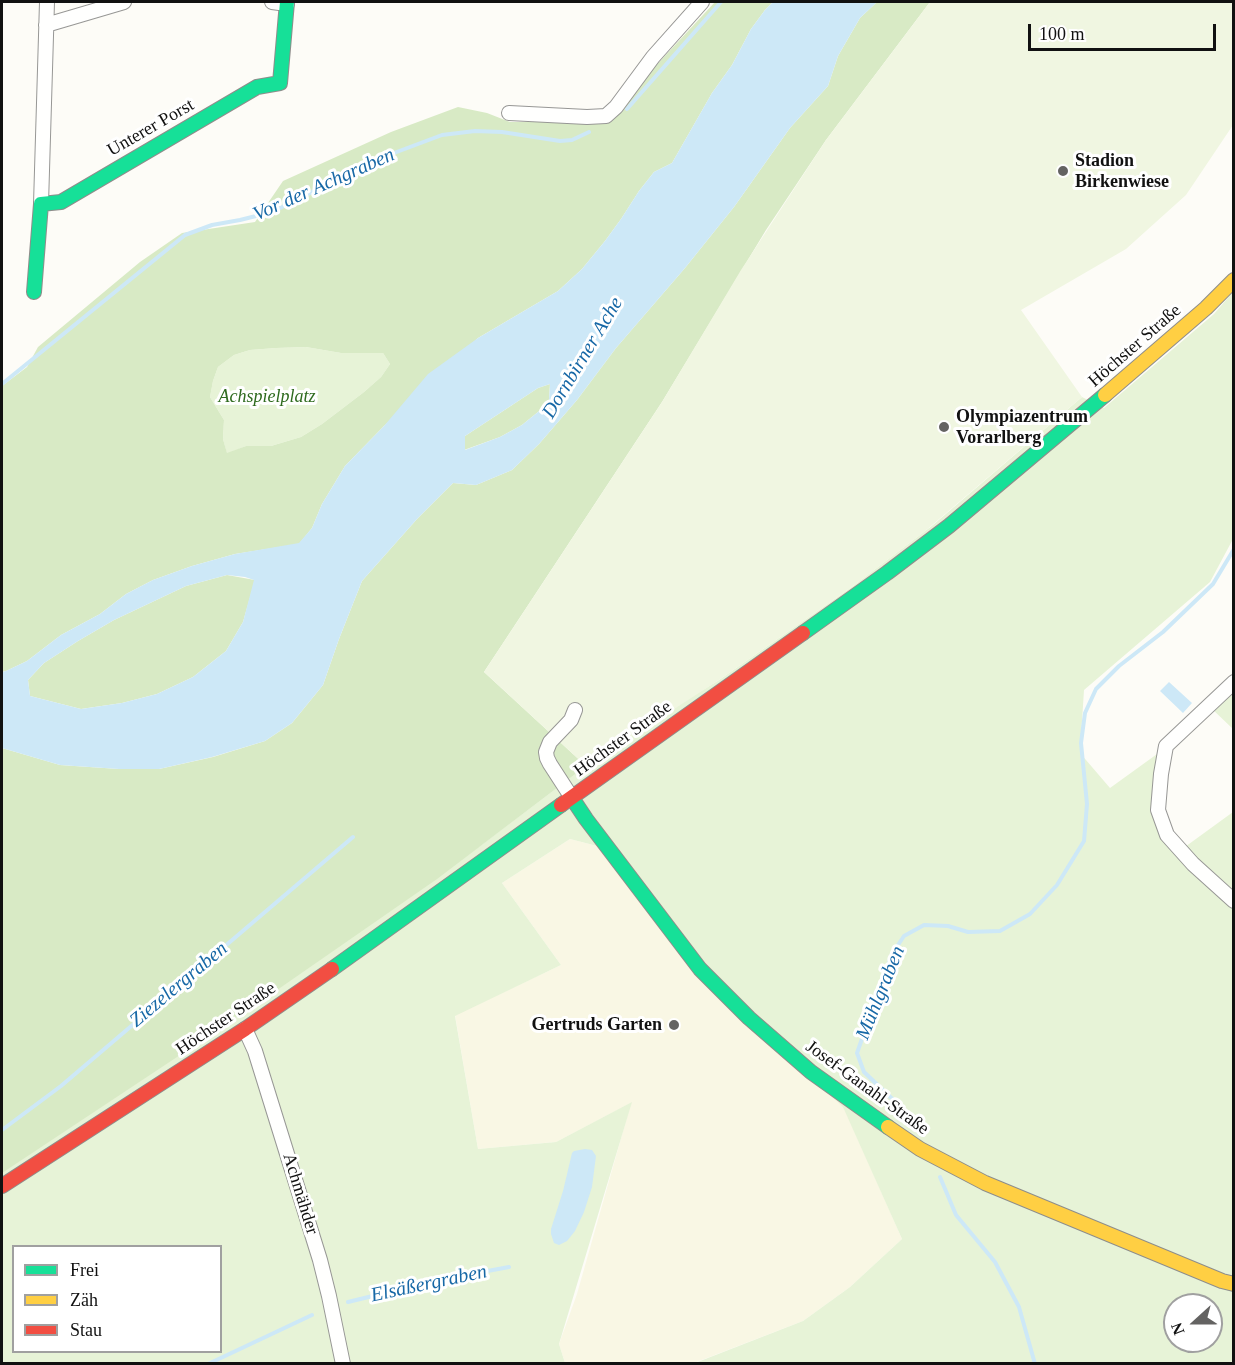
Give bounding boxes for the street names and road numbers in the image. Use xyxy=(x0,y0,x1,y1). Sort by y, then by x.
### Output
street label: Unterer Porst xyxy=(104,95,198,161)
street label: Höchster Straße xyxy=(1084,300,1186,392)
street label: Höchster Straße xyxy=(570,696,676,782)
street label: Höchster Straße xyxy=(172,978,280,1060)
street label: Josef-Ganahl-Straße xyxy=(801,1036,933,1140)
street label: Achmähder xyxy=(277,1151,323,1237)

